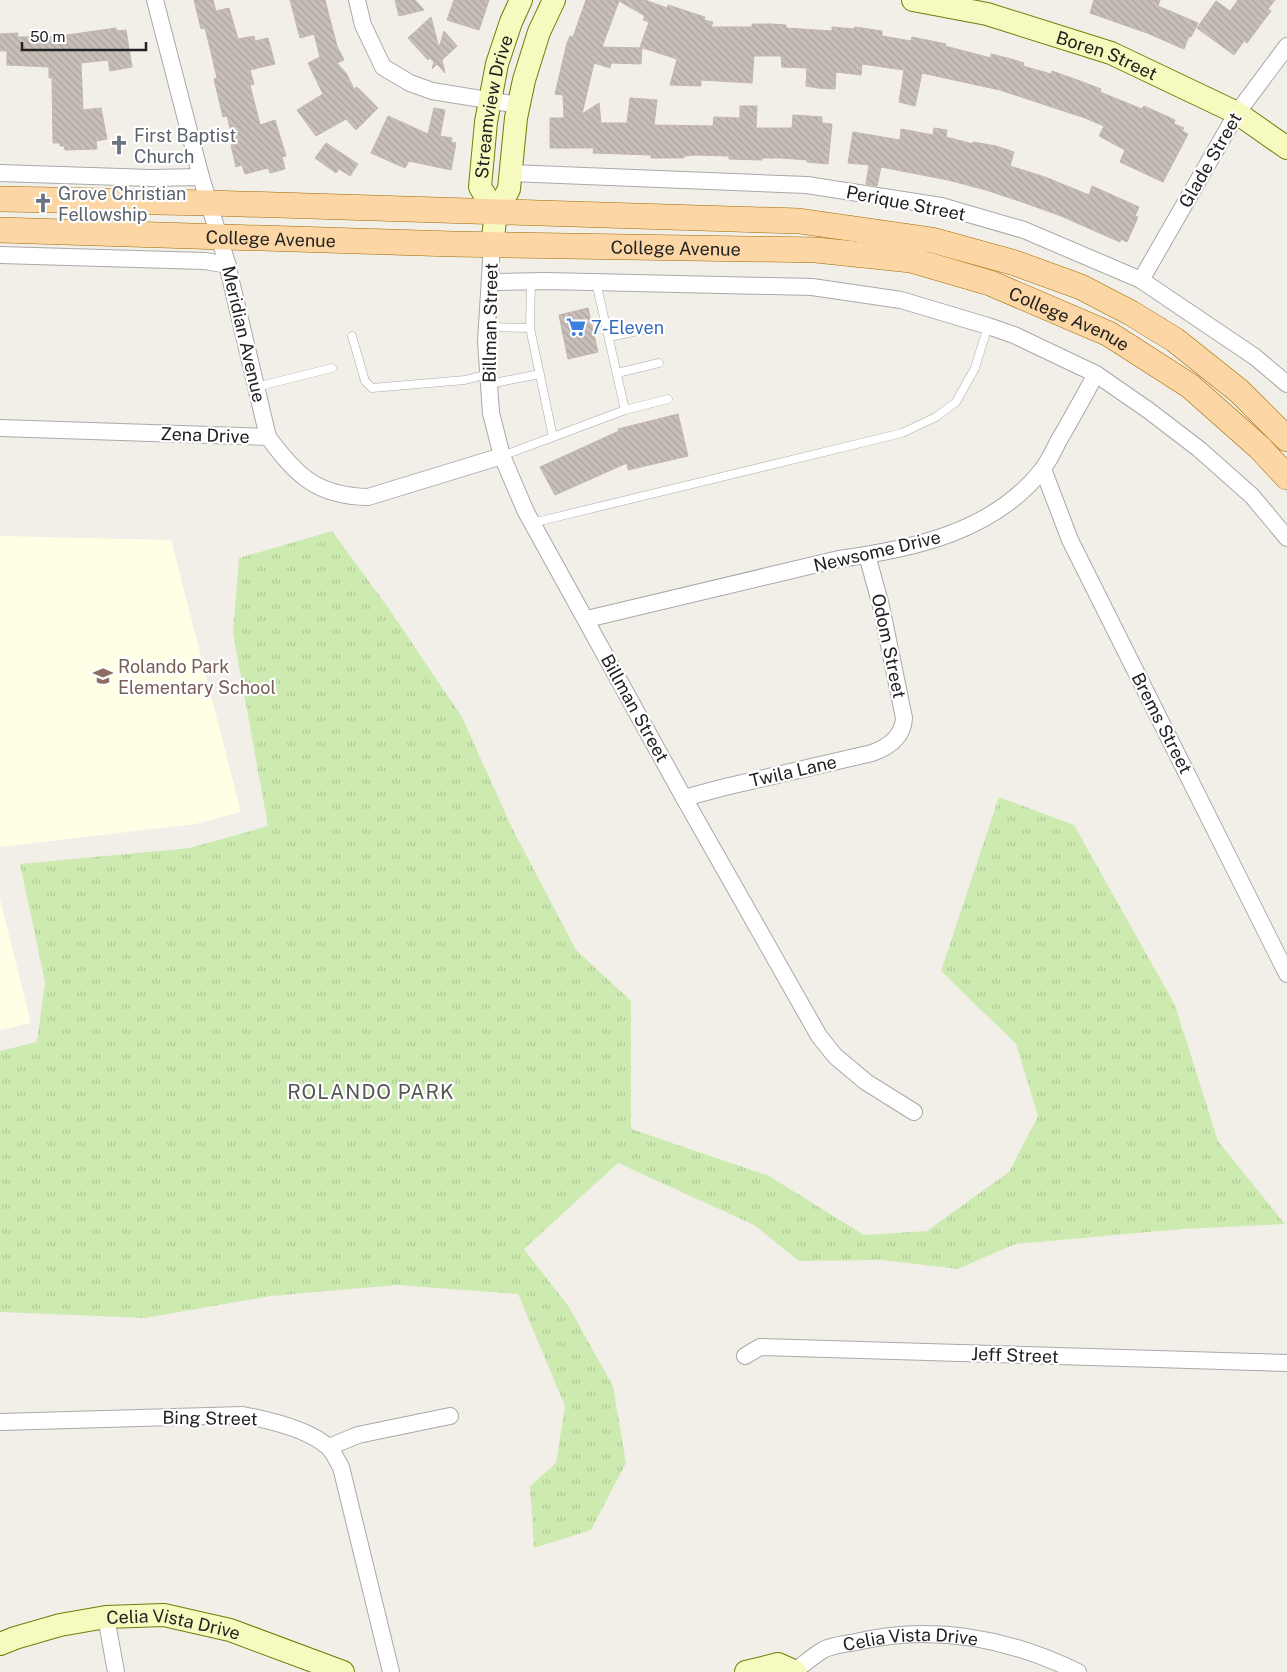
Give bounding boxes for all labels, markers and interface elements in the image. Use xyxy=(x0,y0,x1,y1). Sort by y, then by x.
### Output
scale bar xyxy=(22,20,146,52)
street label: Boren Street xyxy=(1054,26,1161,84)
text: 50 m xyxy=(30,28,65,45)
street label: Streamview Drive xyxy=(470,32,517,180)
street label: Glade Street xyxy=(1174,109,1246,211)
place label: First Baptist Church xyxy=(134,125,236,167)
church icon: First Baptist Church xyxy=(108,134,130,156)
street label: Perique Street xyxy=(845,181,967,225)
place label: Grove Christian Fellowship xyxy=(58,183,186,225)
church icon: Grove Christian Fellowship xyxy=(32,192,54,214)
street label: College Avenue xyxy=(205,226,336,251)
street label: College Avenue xyxy=(611,236,741,259)
street label: Billman Street xyxy=(478,263,502,383)
street label: Meridian Avenue xyxy=(218,264,270,404)
street label: College Avenue xyxy=(1006,282,1134,355)
supermarket icon: 7-Eleven xyxy=(565,316,587,338)
place label: 7-Eleven xyxy=(591,317,664,338)
street label: Zena Drive xyxy=(160,423,250,447)
street label: Newsome Drive xyxy=(811,526,943,576)
street label: Odom Street xyxy=(868,592,910,700)
street label: Billman Street xyxy=(597,650,673,766)
place label: Rolando Park Elementary School xyxy=(118,656,276,698)
school or university icon: Rolando Park Elementary School xyxy=(92,665,114,687)
street label: Brems Street xyxy=(1128,669,1196,777)
street label: Twila Lane xyxy=(747,751,839,791)
district label: ROLANDO PARK xyxy=(287,1080,455,1104)
street label: Jeff Street xyxy=(971,1343,1059,1367)
street label: Bing Street xyxy=(162,1407,258,1429)
street label: Celia Vista Drive xyxy=(106,1604,244,1644)
street label: Celia Vista Drive xyxy=(841,1624,980,1655)

